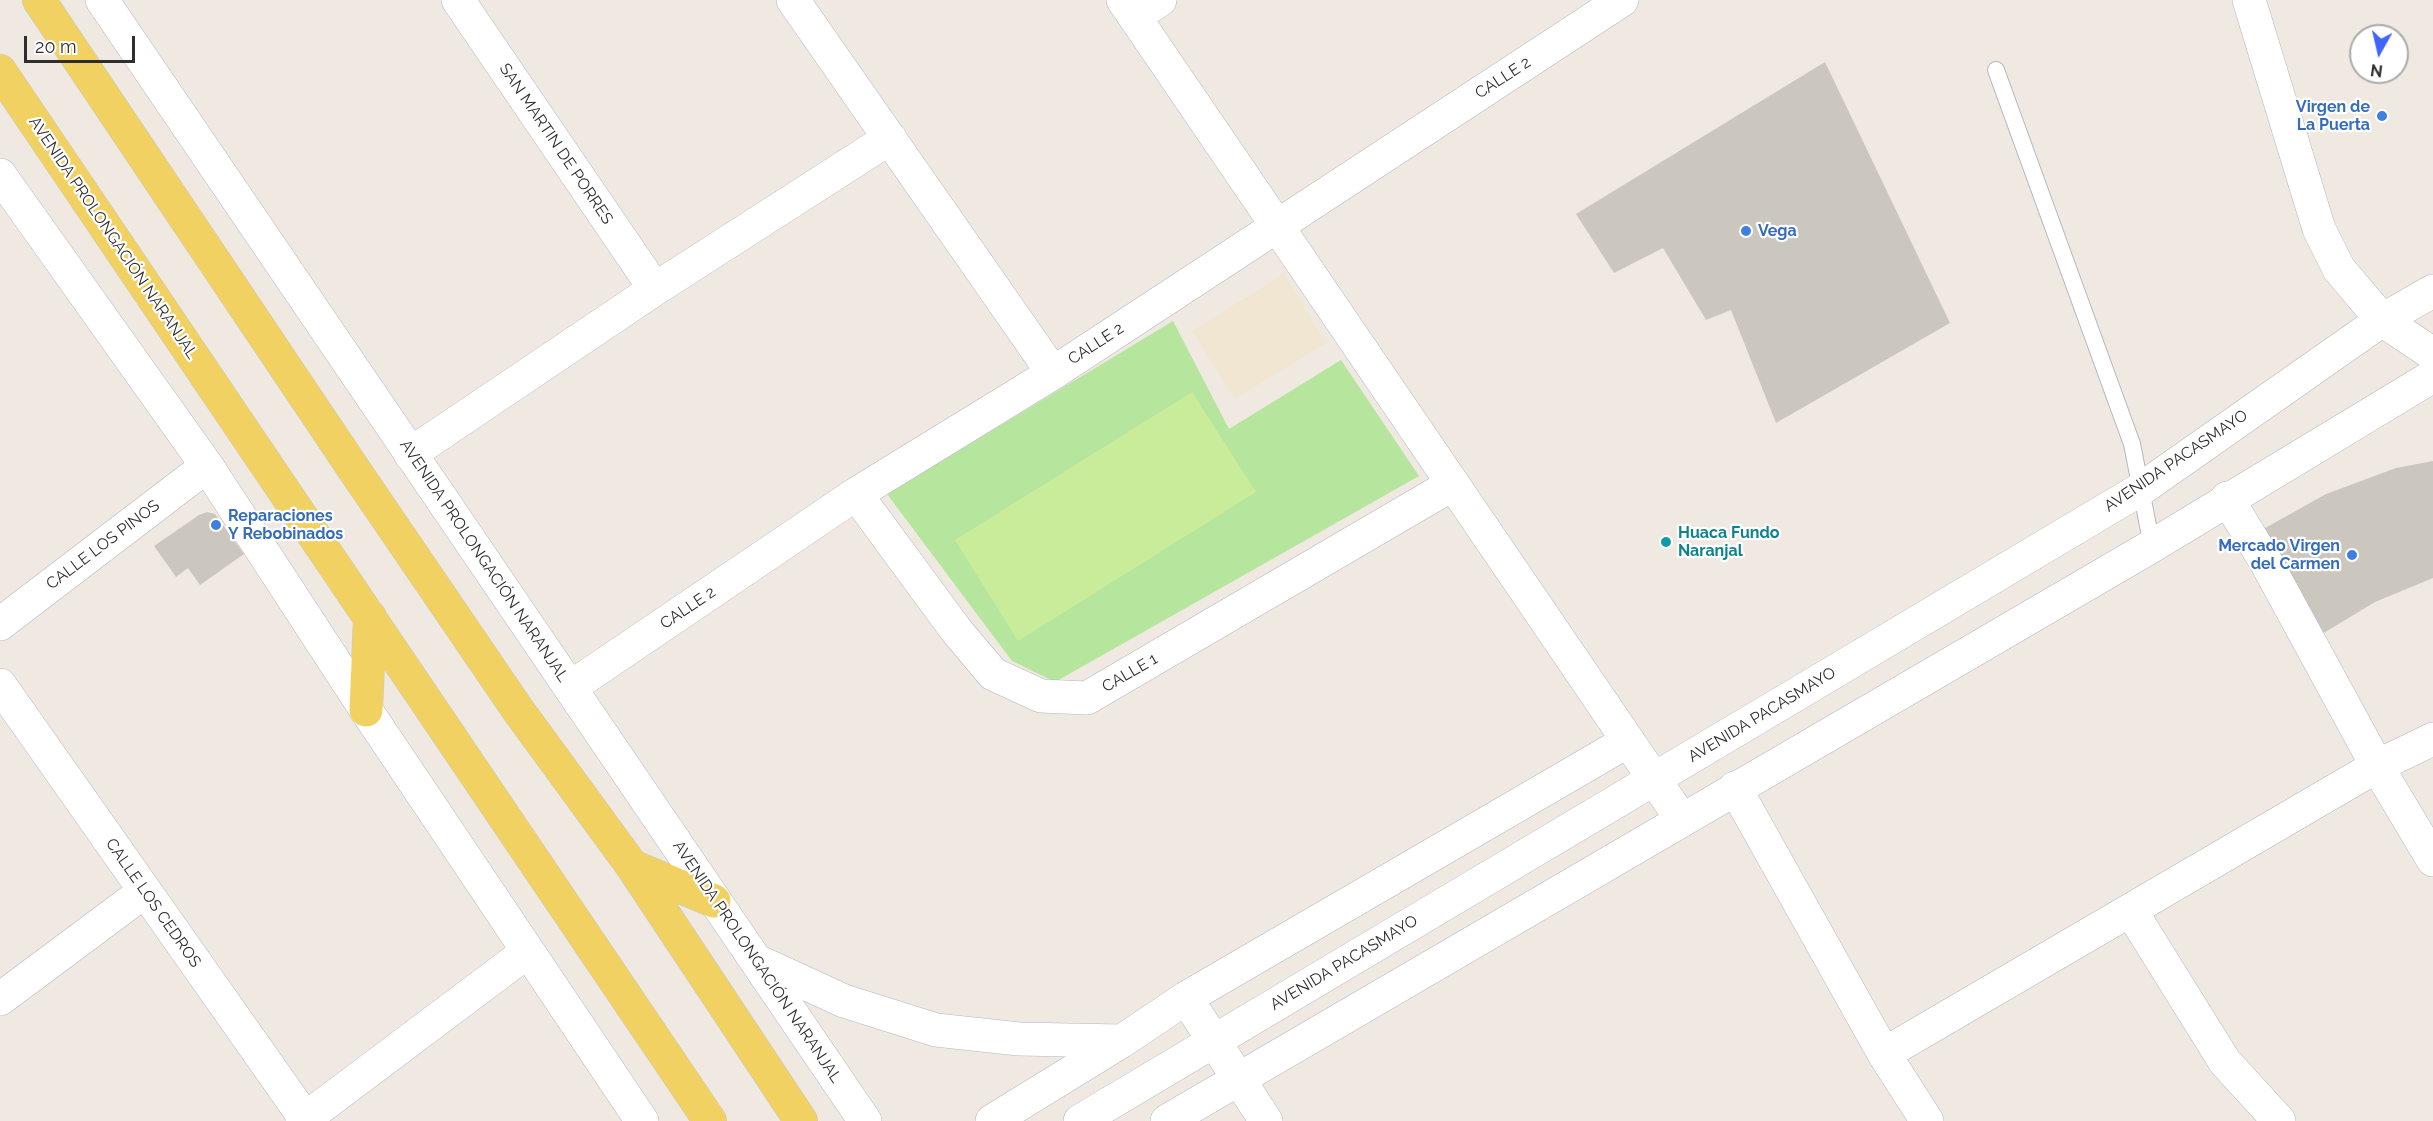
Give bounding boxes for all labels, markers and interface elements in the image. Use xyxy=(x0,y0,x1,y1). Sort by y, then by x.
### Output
scale bar xyxy=(27,24,138,62)
north arrow xyxy=(2349,24,2409,84)
text: 20 m xyxy=(35,36,77,57)
street label: CALLE 2 xyxy=(1472,53,1534,103)
street label: SAN MARTIN DE PORRES xyxy=(495,60,617,228)
text: N xyxy=(2369,60,2384,81)
place label: Virgen de La Puerta xyxy=(2296,97,2370,135)
marker: Virgen de La Puerta xyxy=(2375,109,2389,123)
street label: AVENIDA PROLONGACIÓN NARANJAL xyxy=(25,113,201,363)
place label: Vega xyxy=(1758,221,1797,241)
marker: Vega xyxy=(1739,224,1753,238)
street label: CALLE 2 xyxy=(1065,319,1127,369)
street label: AVENIDA PACASMAYO xyxy=(2101,406,2251,516)
street label: AVENIDA PROLONGACIÓN NARANJAL xyxy=(396,436,572,686)
street label: CALLE LOS PINOS xyxy=(43,496,163,594)
place label: Reparaciones Y Rebobinados xyxy=(228,506,343,544)
marker: Reparaciones Y Rebobinados xyxy=(209,518,223,532)
place label: Huaca Fundo Naranjal xyxy=(1678,523,1779,561)
marker: Huaca Fundo Naranjal xyxy=(1659,535,1673,549)
place label: Mercado Virgen del Carmen xyxy=(2218,536,2340,574)
marker: Mercado Virgen del Carmen xyxy=(2345,548,2359,562)
street label: CALLE 2 xyxy=(657,583,719,633)
street label: CALLE 1 xyxy=(1099,649,1161,697)
street label: AVENIDA PACASMAYO xyxy=(1685,663,1839,767)
street label: CALLE LOS CEDROS xyxy=(101,835,205,971)
street label: AVENIDA PROLONGACIÓN NARANJAL xyxy=(669,837,845,1087)
street label: AVENIDA PACASMAYO xyxy=(1267,911,1421,1015)

